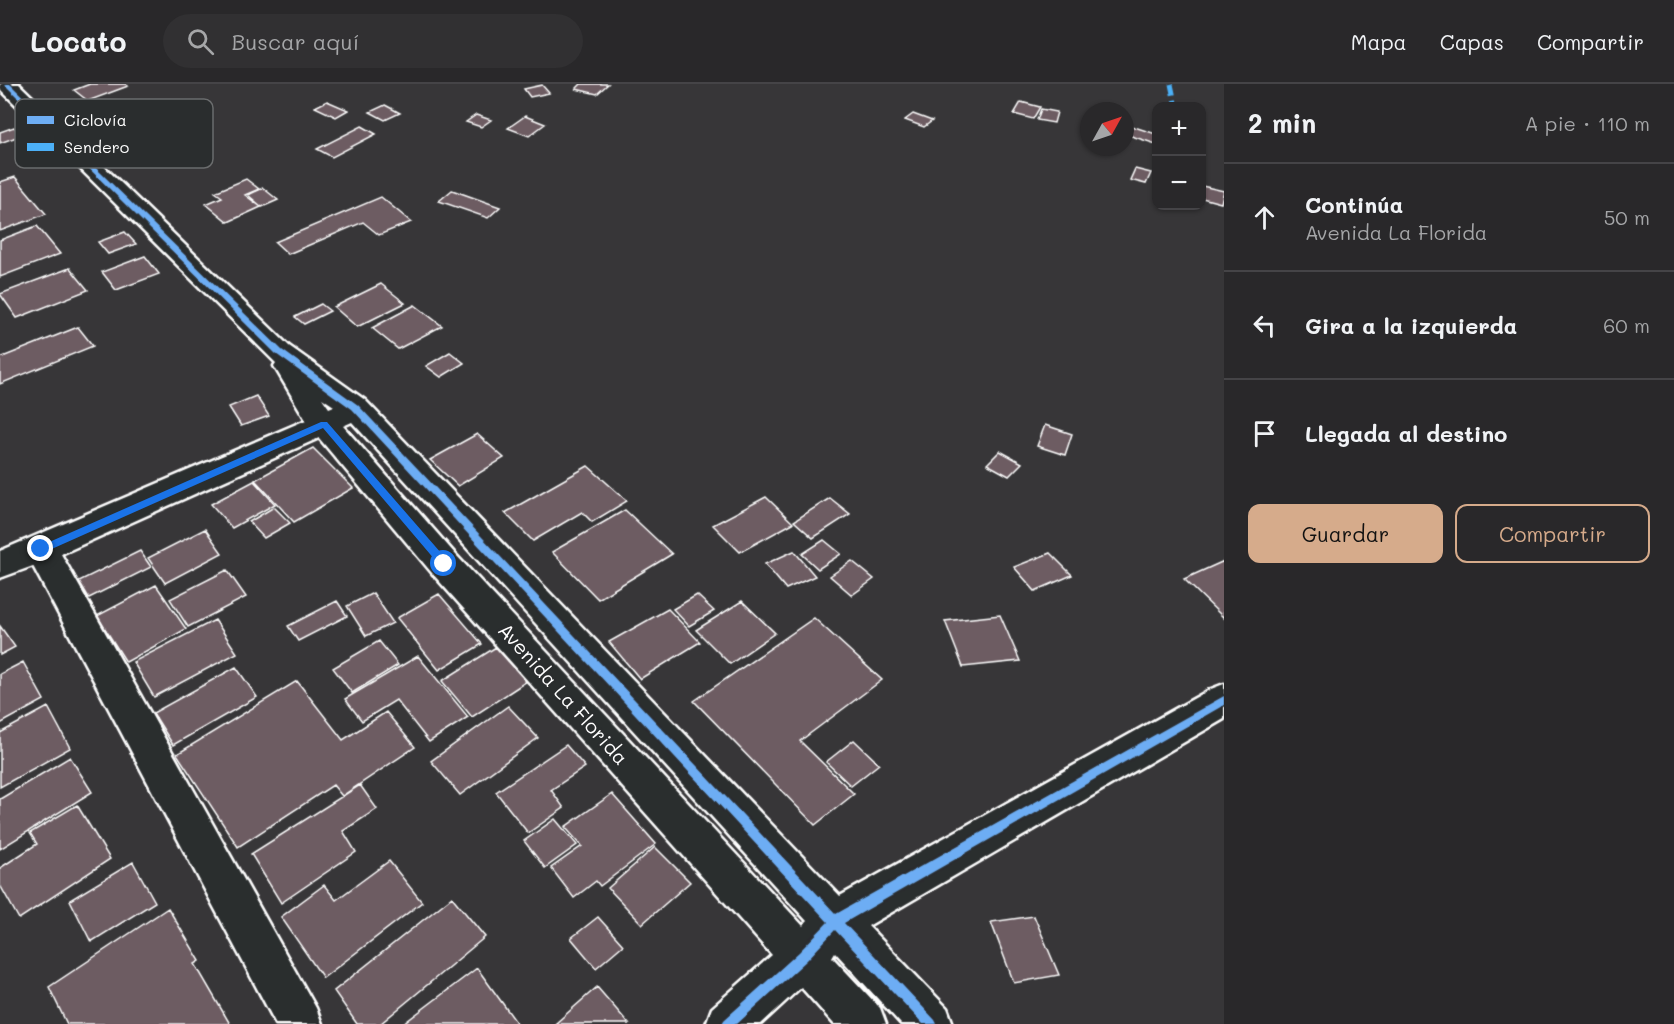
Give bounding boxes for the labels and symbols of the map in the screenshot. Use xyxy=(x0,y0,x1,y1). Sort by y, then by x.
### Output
legend xyxy=(15,99,213,168)
north arrow xyxy=(1080,102,1134,156)
text: Ciclovía xyxy=(64,109,127,130)
text: Sendero xyxy=(64,136,129,157)
route end xyxy=(27,535,53,561)
route start xyxy=(430,550,456,576)
street label: Avenida La Florida xyxy=(493,617,634,770)

